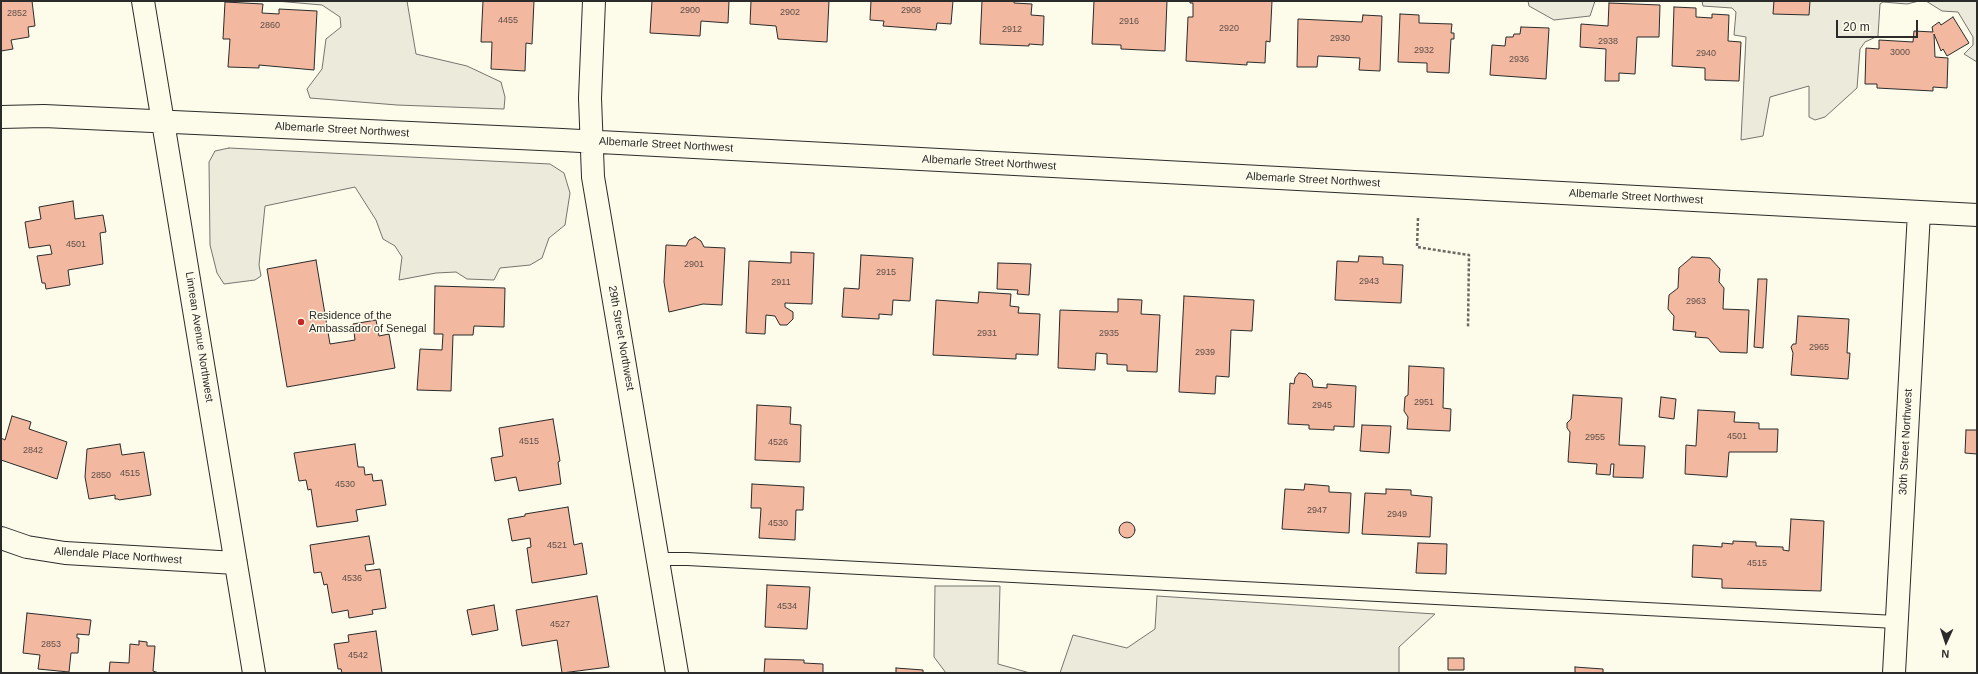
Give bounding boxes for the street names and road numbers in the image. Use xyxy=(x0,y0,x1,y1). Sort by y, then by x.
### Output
street label: Albemarle Street Northwest xyxy=(274,120,410,140)
street label: Albemarle Street Northwest xyxy=(598,135,734,155)
street label: Albemarle Street Northwest xyxy=(921,153,1057,173)
street label: Albemarle Street Northwest xyxy=(1245,170,1381,190)
street label: Albemarle Street Northwest xyxy=(1568,187,1704,207)
street label: Linnean Avenue Northwest xyxy=(182,271,216,403)
street label: 29th Street Northwest xyxy=(605,284,637,392)
street label: 30th Street Northwest xyxy=(1897,389,1915,495)
street label: Allendale Place Northwest xyxy=(53,545,183,567)

